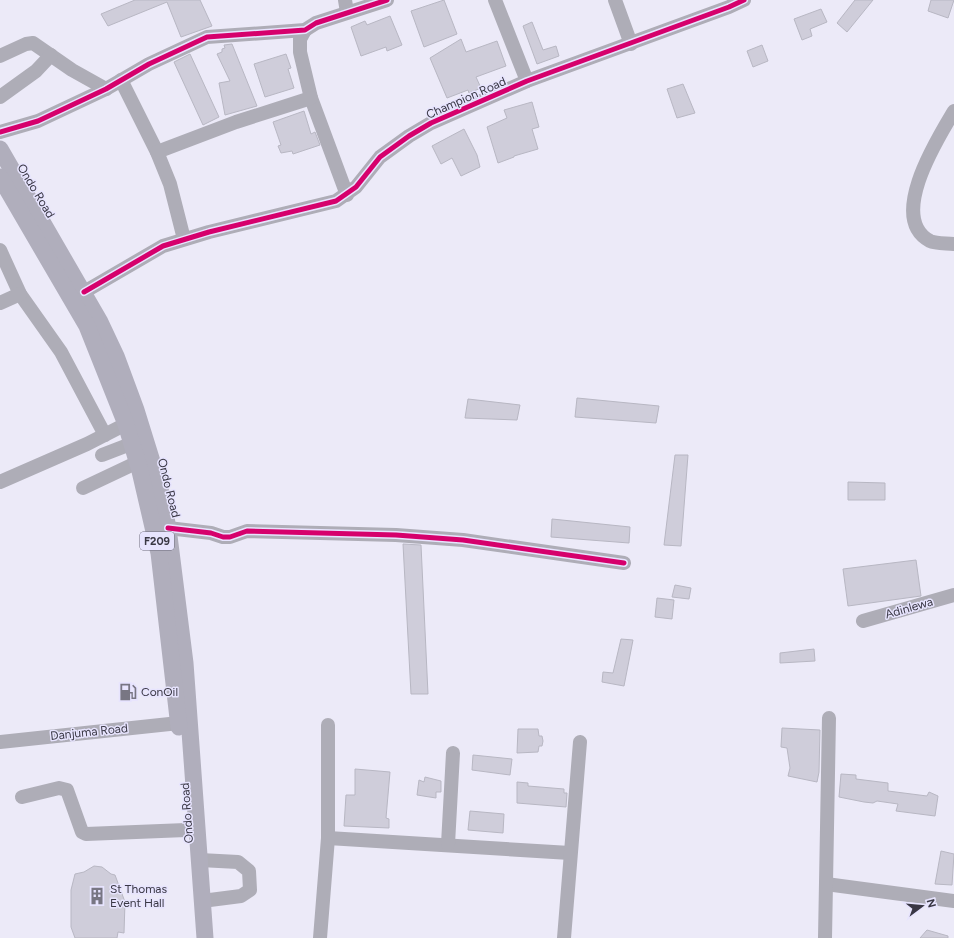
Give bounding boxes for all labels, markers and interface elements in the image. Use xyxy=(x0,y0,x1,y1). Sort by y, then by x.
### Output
street label: Champion Road xyxy=(424,74,508,122)
street label: Ondo Road xyxy=(14,161,58,221)
street label: Ondo Road xyxy=(155,457,183,519)
road number: F209 xyxy=(140,532,174,550)
street label: Adinlewa xyxy=(884,595,934,621)
fuel station icon: ConOil xyxy=(118,682,138,702)
place label: ConOil xyxy=(141,685,178,699)
street label: Danjuma Road xyxy=(50,721,128,743)
street label: Ondo Road xyxy=(178,782,196,844)
place label: St Thomas Event Hall xyxy=(110,882,167,910)
building icon: St Thomas Event Hall xyxy=(87,886,107,906)
north arrow xyxy=(902,886,942,926)
text: N xyxy=(924,897,939,909)

